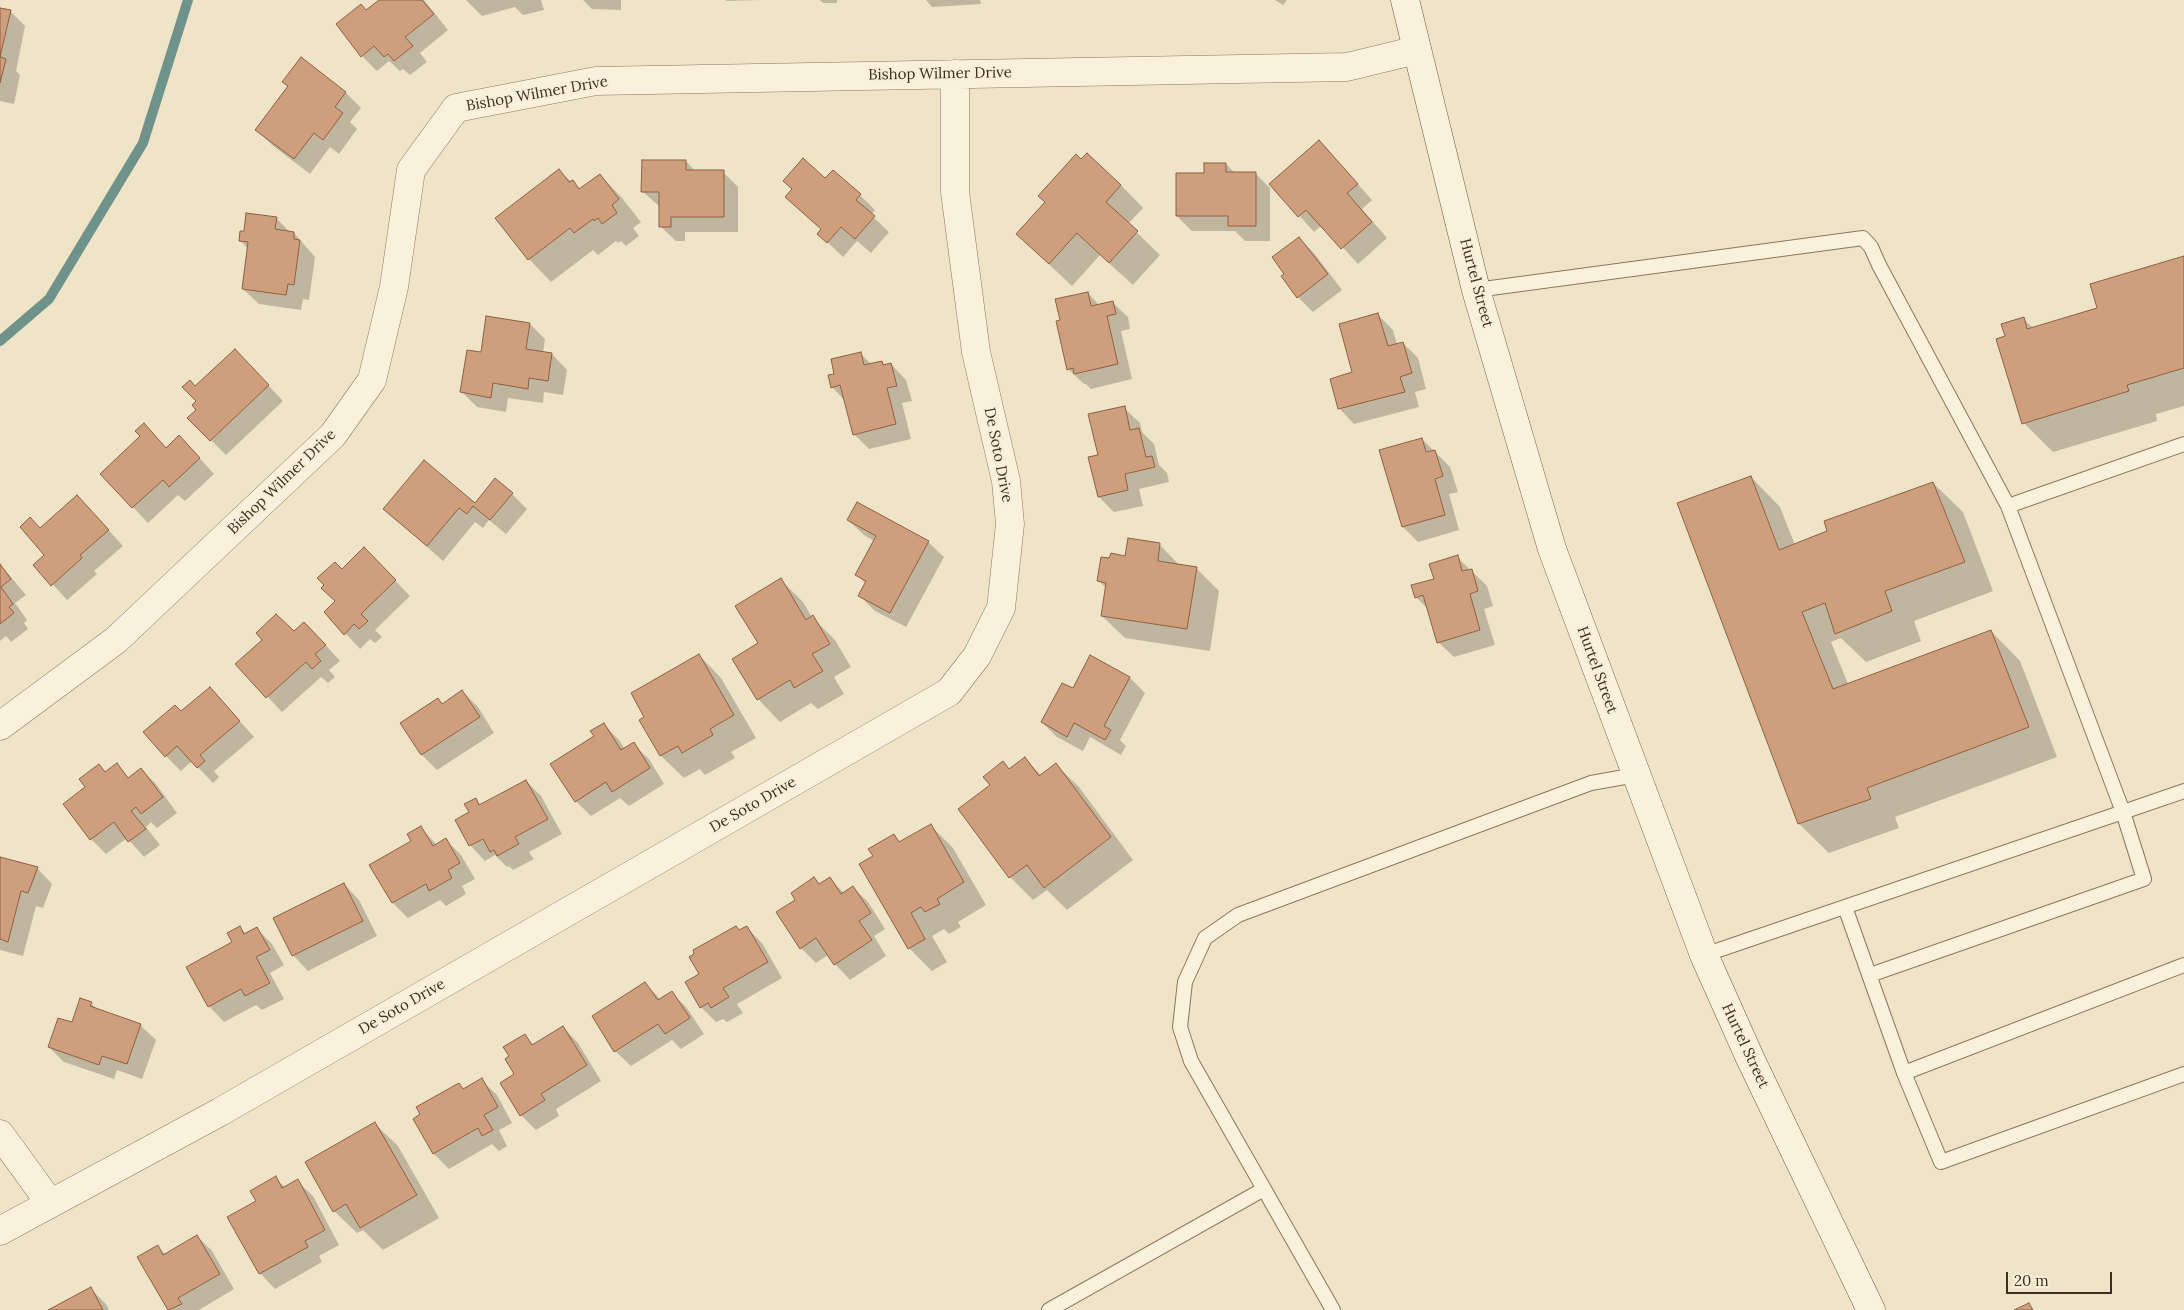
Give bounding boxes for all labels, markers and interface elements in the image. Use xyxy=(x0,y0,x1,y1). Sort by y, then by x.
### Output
street label: Bishop Wilmer Drive xyxy=(868,64,1012,84)
street label: Bishop Wilmer Drive xyxy=(465,73,609,115)
street label: Hurtel Street xyxy=(1455,237,1497,329)
street label: De Soto Drive xyxy=(980,406,1016,504)
street label: Bishop Wilmer Drive xyxy=(224,426,340,538)
street label: Hurtel Street xyxy=(1573,624,1621,716)
street label: De Soto Drive xyxy=(707,773,799,837)
street label: De Soto Drive xyxy=(356,975,448,1039)
street label: Hurtel Street xyxy=(1718,1001,1772,1091)
scale bar xyxy=(2009,1262,2115,1294)
text: 20 m xyxy=(2014,1271,2049,1290)

